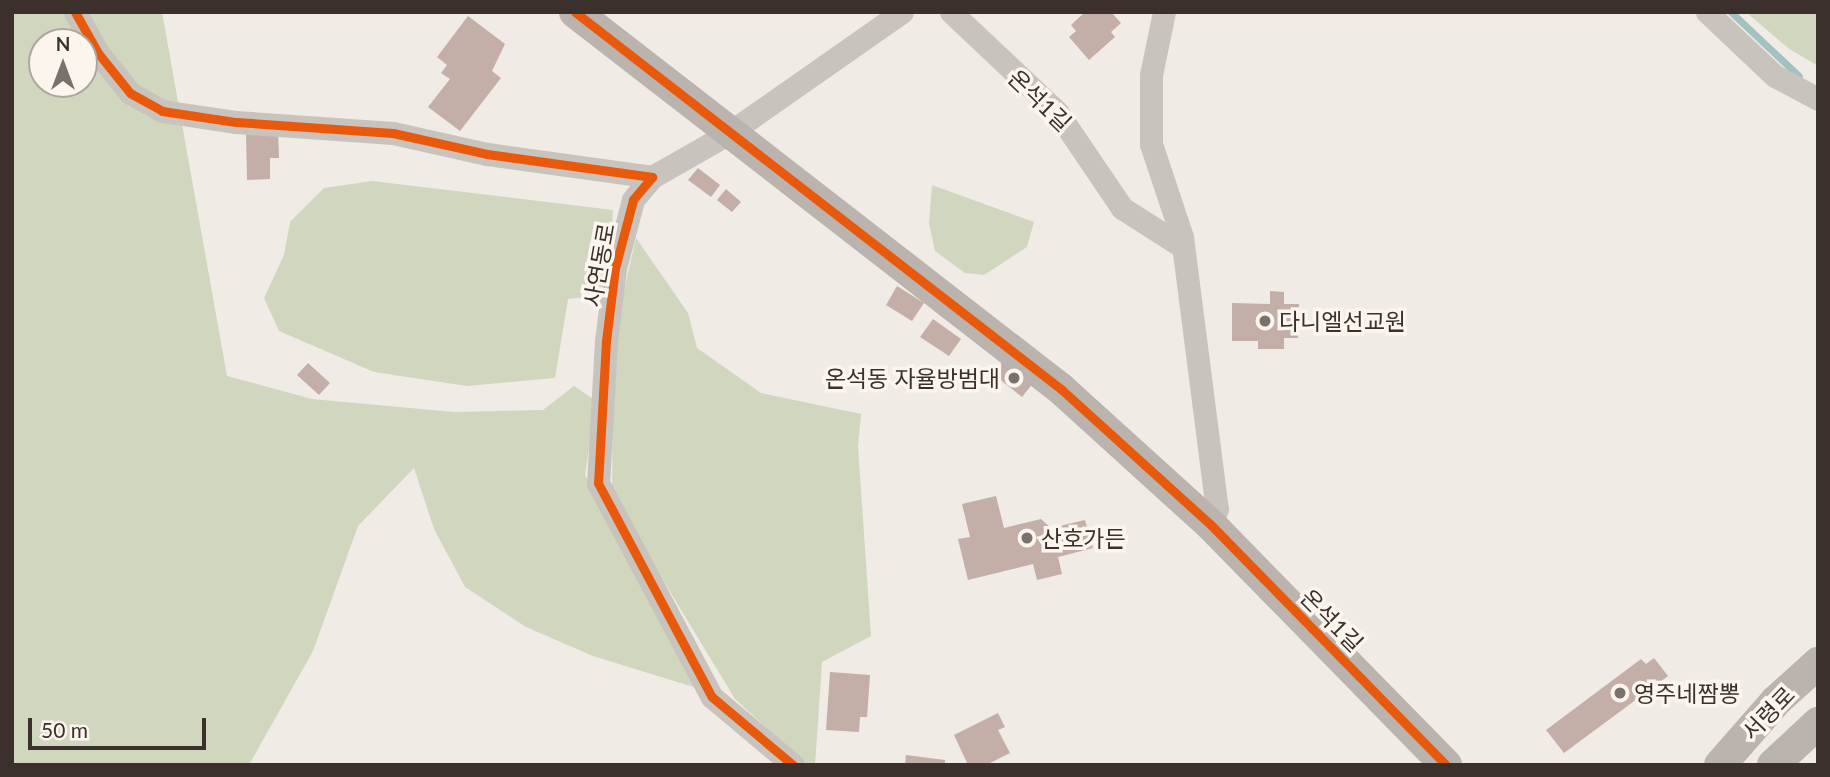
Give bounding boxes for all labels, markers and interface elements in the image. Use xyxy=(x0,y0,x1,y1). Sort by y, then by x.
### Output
north arrow xyxy=(28,28,98,98)
text: N xyxy=(56,32,70,55)
street label: 온석1길 xyxy=(1003,63,1077,137)
street label: 사연동로 xyxy=(578,221,620,309)
place label: 다니엘선교원 xyxy=(1279,307,1406,335)
marker: 다니엘선교원 xyxy=(1257,313,1273,329)
place label: 온석동 자율방범대 xyxy=(825,364,1000,392)
marker: 온석동 자율방범대 xyxy=(1006,370,1022,386)
place label: 산호가든 xyxy=(1041,524,1126,552)
marker: 산호가든 xyxy=(1019,530,1035,546)
street label: 온석1길 xyxy=(1295,583,1369,657)
place label: 영주네짬뽕 xyxy=(1634,679,1740,707)
street label: 서령로 xyxy=(1736,681,1800,745)
marker: 영주네짬뽕 xyxy=(1612,685,1628,701)
scale bar xyxy=(32,704,210,748)
text: 50 m xyxy=(41,717,88,742)

